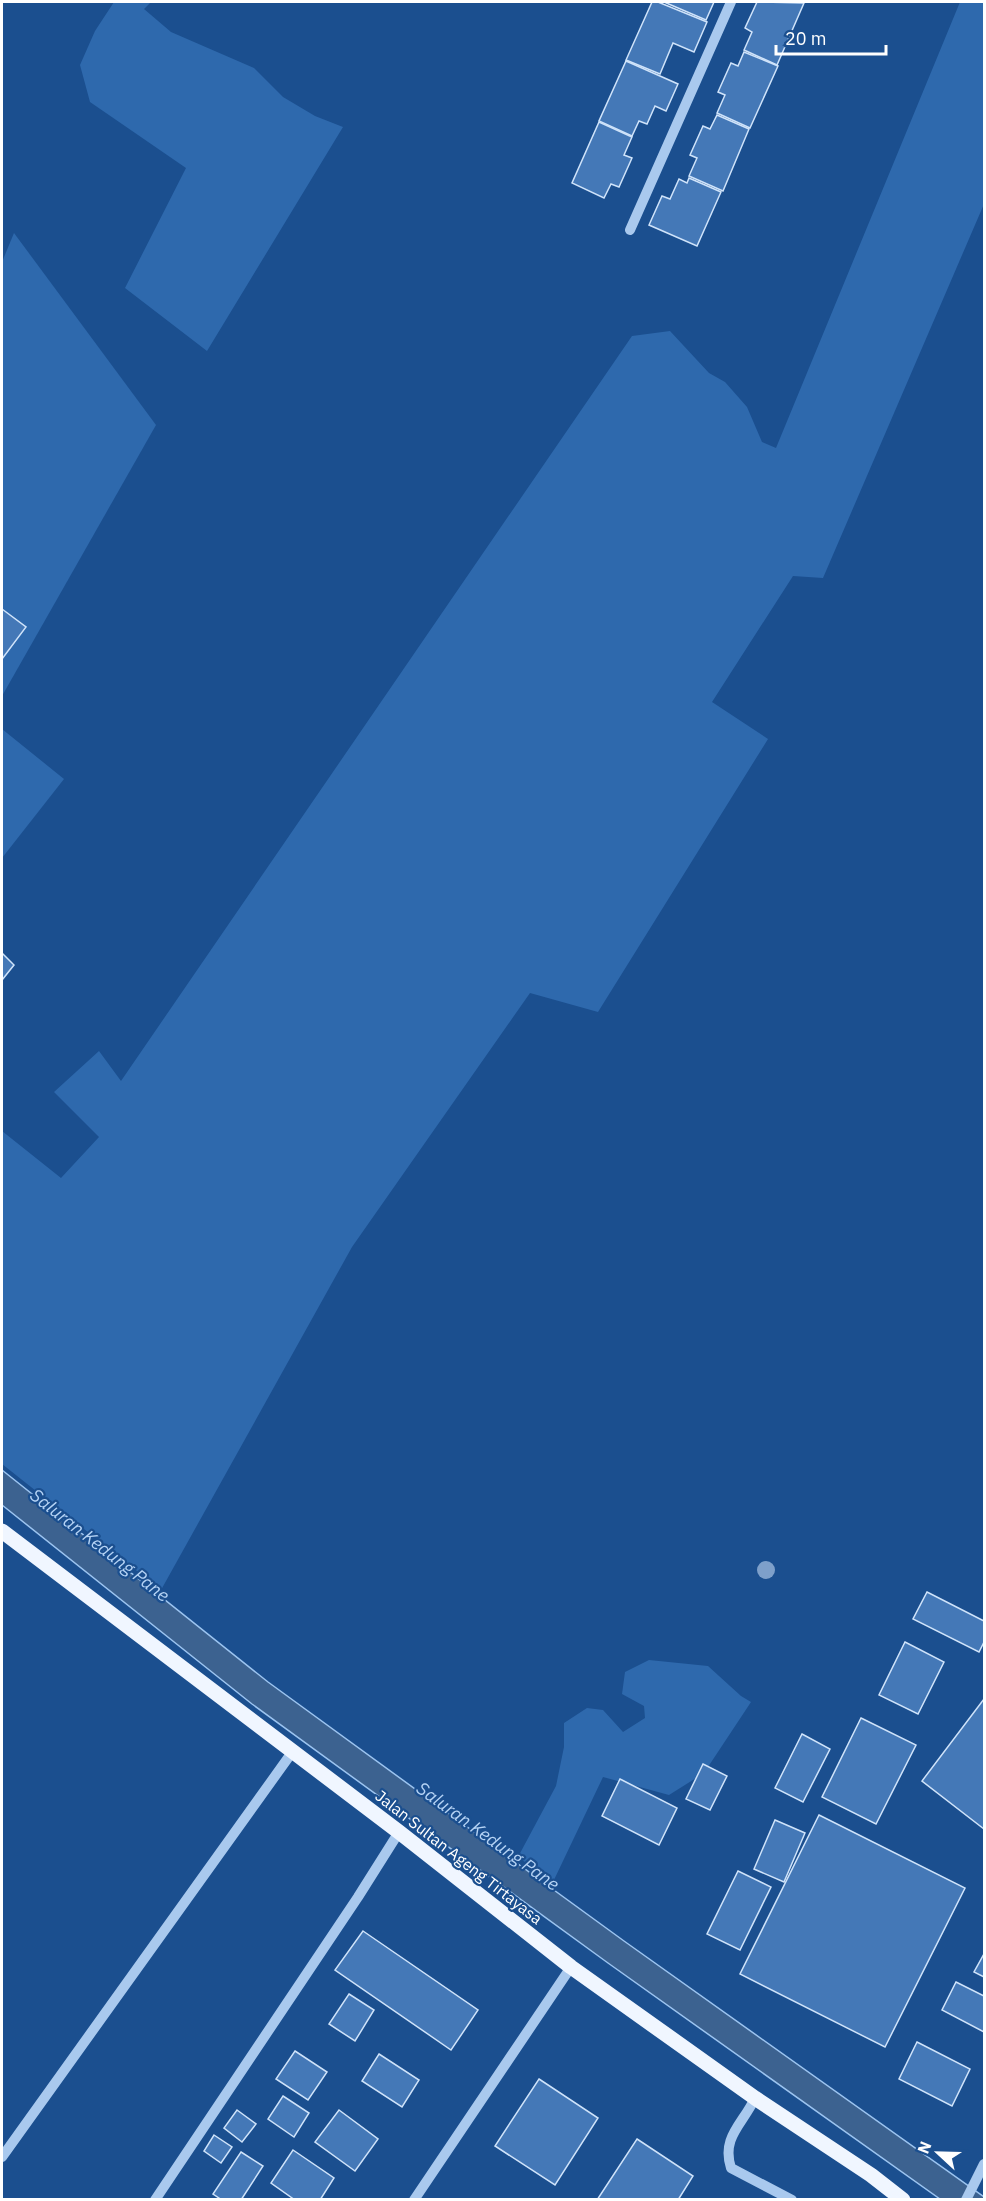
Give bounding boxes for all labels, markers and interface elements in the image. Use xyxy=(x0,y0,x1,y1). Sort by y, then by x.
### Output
scale bar xyxy=(776,18,886,56)
text: 20 m xyxy=(785,27,827,50)
water label: Saluran Kedung Pane xyxy=(26,1483,174,1607)
water label: Saluran Kedung Pane xyxy=(412,1776,564,1896)
street label: Jalan Sultan Ageng Tirtayasa xyxy=(371,1785,547,1929)
north arrow xyxy=(908,2123,968,2183)
text: N xyxy=(913,2138,936,2157)

